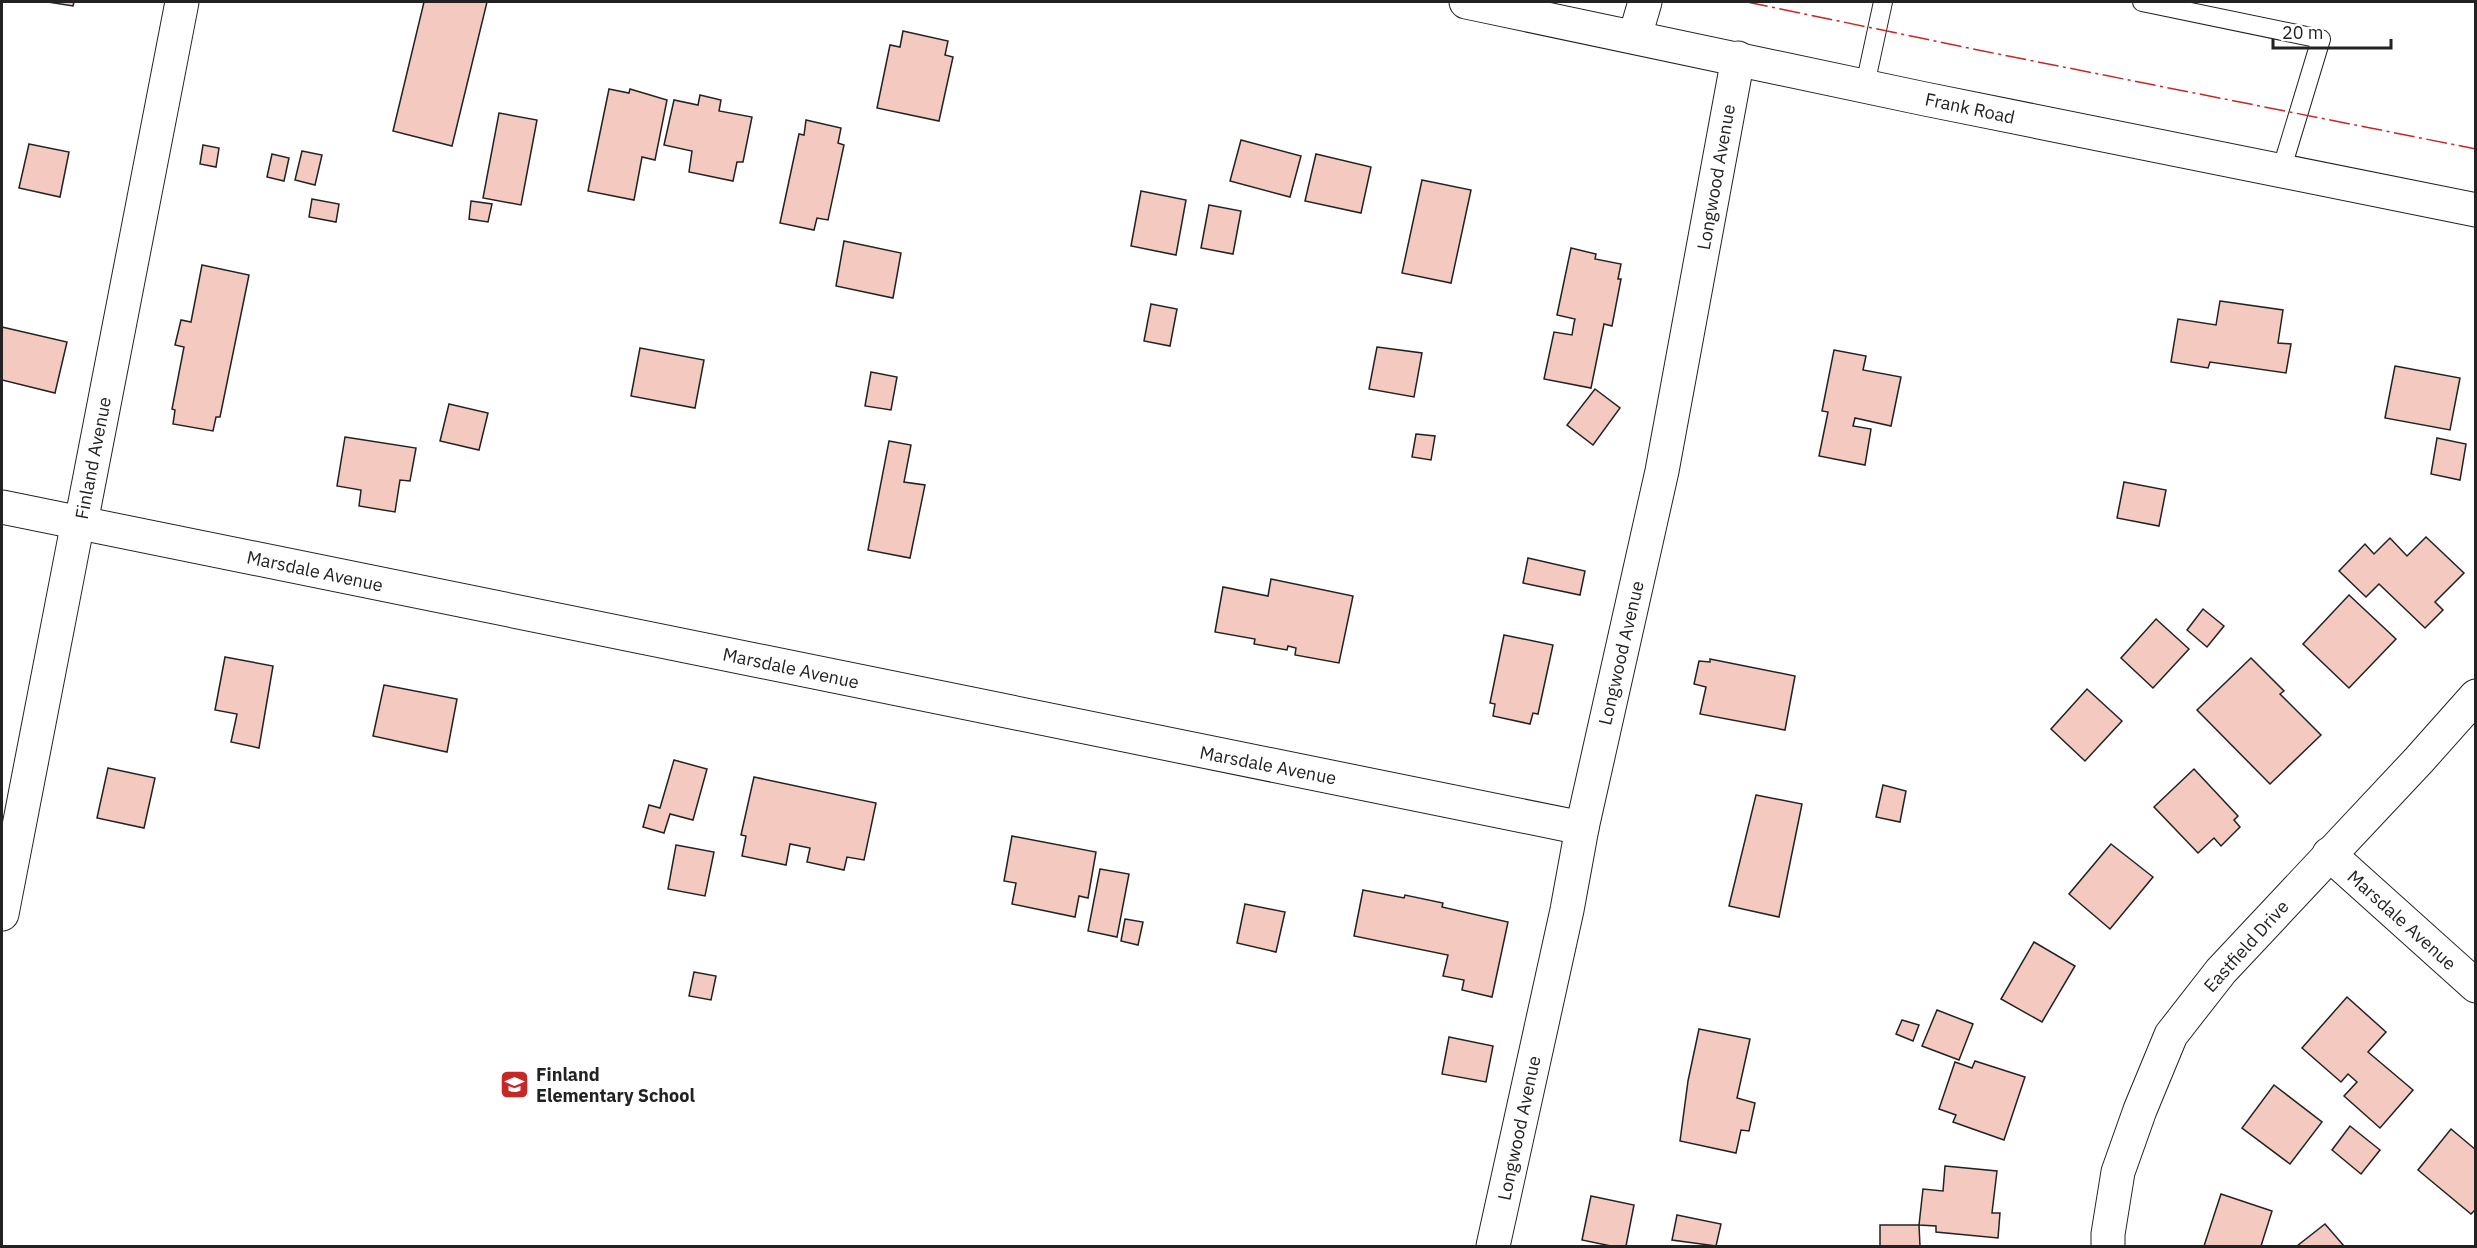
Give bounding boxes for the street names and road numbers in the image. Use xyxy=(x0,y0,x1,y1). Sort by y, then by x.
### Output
street label: Frank Road xyxy=(1923,87,2017,129)
street label: Longwood Avenue xyxy=(1692,102,1740,252)
street label: Finland Avenue xyxy=(70,395,116,521)
street label: Marsdale Avenue xyxy=(245,545,385,597)
street label: Longwood Avenue xyxy=(1593,578,1649,727)
street label: Marsdale Avenue xyxy=(721,642,861,694)
street label: Marsdale Avenue xyxy=(1198,740,1338,790)
street label: Marsdale Avenue xyxy=(2343,865,2461,975)
street label: Eastfield Drive xyxy=(2199,895,2294,997)
street label: Longwood Avenue xyxy=(1492,1053,1546,1202)

